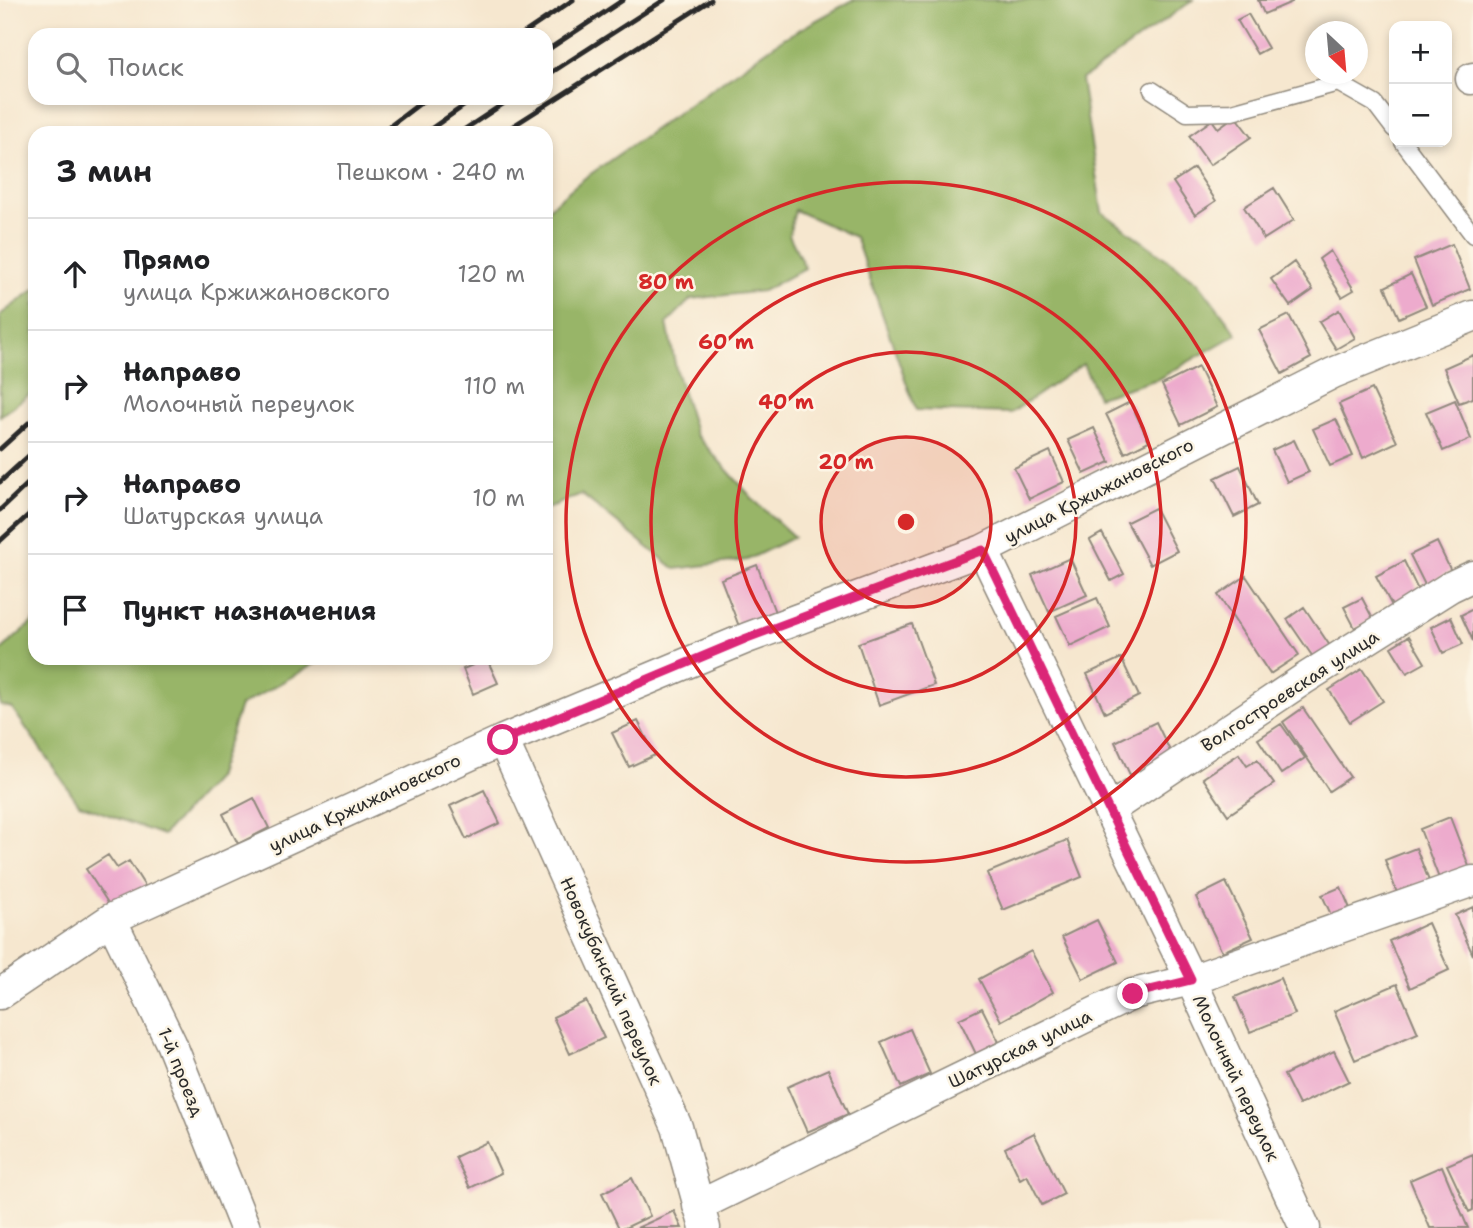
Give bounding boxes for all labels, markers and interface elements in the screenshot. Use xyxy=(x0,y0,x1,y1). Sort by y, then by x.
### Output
north arrow xyxy=(1305,21,1368,84)
map controls xyxy=(1389,21,1452,147)
button: + xyxy=(1389,21,1452,84)
search box xyxy=(28,28,553,105)
icon: search xyxy=(52,48,90,86)
text: Поиск xyxy=(108,49,184,84)
button: − xyxy=(1389,84,1452,147)
text: 3 мин xyxy=(56,151,152,192)
text: Пешком · 240 m xyxy=(337,157,525,187)
text: Прямо xyxy=(123,242,211,277)
icon: ahead xyxy=(56,255,94,293)
text: 120 m xyxy=(457,259,525,289)
text: 80 m xyxy=(638,268,694,296)
text: улица Кржижановского xyxy=(123,277,390,307)
text: 60 m xyxy=(698,328,754,356)
text: Направо xyxy=(123,354,241,389)
icon: right xyxy=(56,367,94,405)
text: 110 m xyxy=(463,371,525,401)
text: 40 m xyxy=(758,388,814,416)
text: Молочный переулок xyxy=(123,389,355,419)
street label: улица Кржижановского xyxy=(1000,433,1198,549)
text: 20 m xyxy=(818,448,874,476)
text: Направо xyxy=(123,466,241,501)
icon: right xyxy=(56,479,94,517)
text: 10 m xyxy=(472,483,525,513)
text: Шатурская улица xyxy=(123,501,323,531)
centre of rings xyxy=(894,510,918,534)
icon: arrive xyxy=(56,591,94,629)
text: Пункт назначения xyxy=(123,593,376,628)
street label: Волгостроевская улица xyxy=(1197,624,1383,758)
route start xyxy=(487,724,518,755)
street label: улица Кржижановского xyxy=(265,748,465,858)
street label: Новокубанский переулок xyxy=(554,873,668,1089)
route end xyxy=(1117,978,1148,1009)
street label: Молочный переулок xyxy=(1187,991,1285,1166)
street label: Шатурская улица xyxy=(944,1004,1096,1094)
street label: 1-й проезд xyxy=(152,1024,210,1121)

